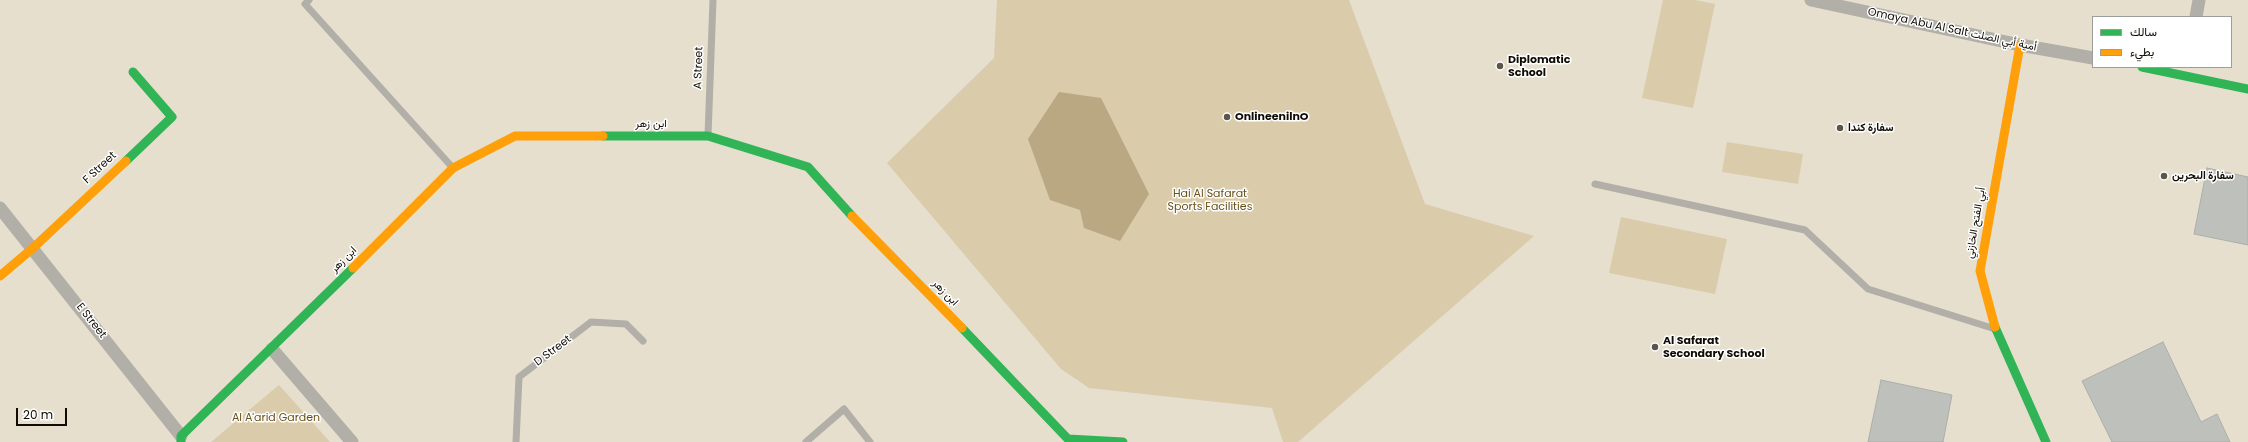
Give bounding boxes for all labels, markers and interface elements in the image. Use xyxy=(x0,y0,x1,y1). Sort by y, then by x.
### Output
street label: Omaya Abu Al Salt أمية أبي الصلت xyxy=(1866,6,2038,54)
legend xyxy=(2092,16,2232,68)
text: سالك xyxy=(2130,23,2157,40)
text: بطيء xyxy=(2130,43,2154,60)
street label: A Street xyxy=(692,47,706,89)
place label: Diplomatic School xyxy=(1508,53,1570,79)
marker: Diplomatic School xyxy=(1495,61,1505,71)
place label: OnlineenilnO xyxy=(1235,110,1308,124)
marker: OnlineenilnO xyxy=(1222,112,1232,122)
street label: ابن زهر xyxy=(635,117,667,131)
place label: سفارة كندا xyxy=(1848,121,1894,135)
marker: سفارة كندا xyxy=(1835,123,1845,133)
street label: F Street xyxy=(81,149,119,187)
place label: سفارة البحرين xyxy=(2172,169,2234,183)
marker: سفارة البحرين xyxy=(2159,171,2169,181)
street label: أبي الفتح الخازني xyxy=(1963,186,1989,260)
park label: Hai Al Safarat Sports Facilities xyxy=(1168,187,1252,213)
street label: ابن زهر xyxy=(328,244,360,276)
street label: ابن زهر xyxy=(929,277,961,309)
street label: E Street xyxy=(73,301,109,341)
street label: D Street xyxy=(532,333,574,369)
place label: Al Safarat Secondary School xyxy=(1663,334,1765,360)
marker: Al Safarat Secondary School xyxy=(1650,342,1660,352)
scale bar xyxy=(18,400,69,426)
text: 20 m xyxy=(23,406,53,423)
park label: Al A'arid Garden xyxy=(232,411,320,425)

